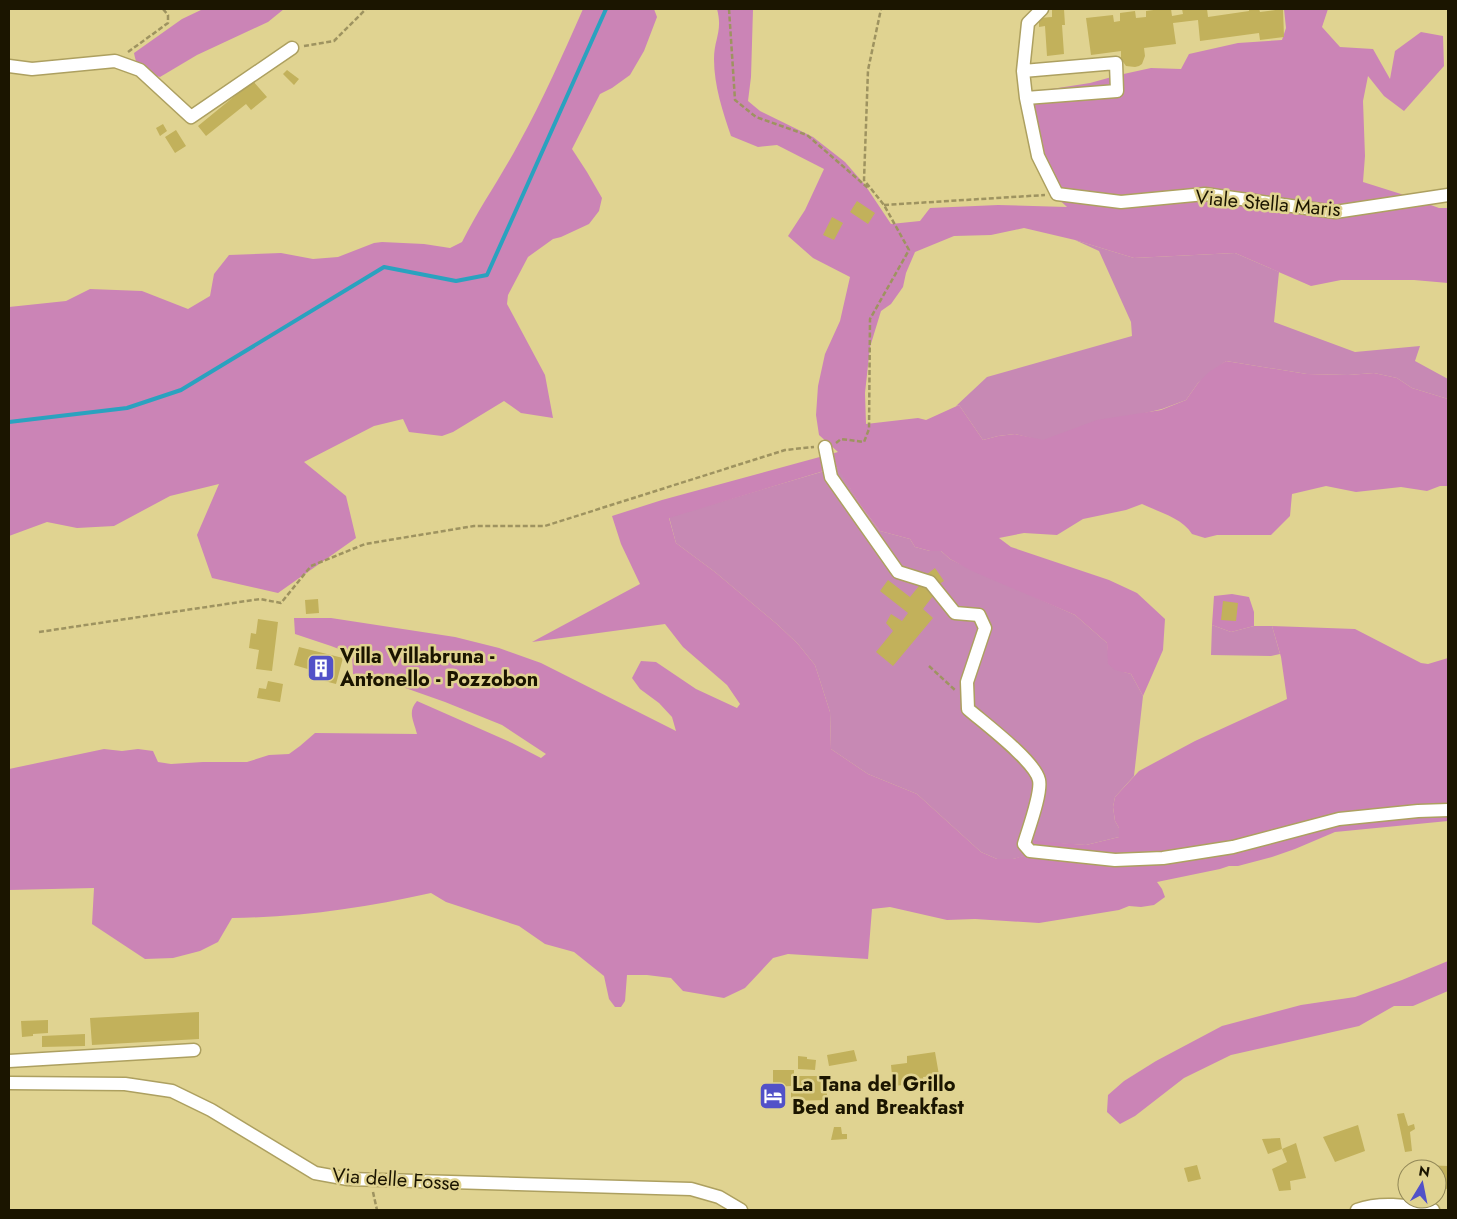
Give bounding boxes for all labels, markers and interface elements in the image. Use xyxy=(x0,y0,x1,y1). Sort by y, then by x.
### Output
street label: Viale Stella Maris xyxy=(1194,183,1342,224)
place label: Villa Villabruna - Antonello - Pozzobon xyxy=(339,642,538,694)
building icon: Villa Villabruna - Antonello - Pozzobon xyxy=(306,653,336,683)
place label: La Tana del Grillo Bed and Breakfast xyxy=(792,1070,964,1122)
hotel icon: La Tana del Grillo Bed and Breakfast xyxy=(758,1081,788,1111)
north arrow xyxy=(1397,1159,1447,1209)
text: N xyxy=(1417,1160,1431,1182)
street label: Via delle Fosse xyxy=(331,1161,461,1198)

